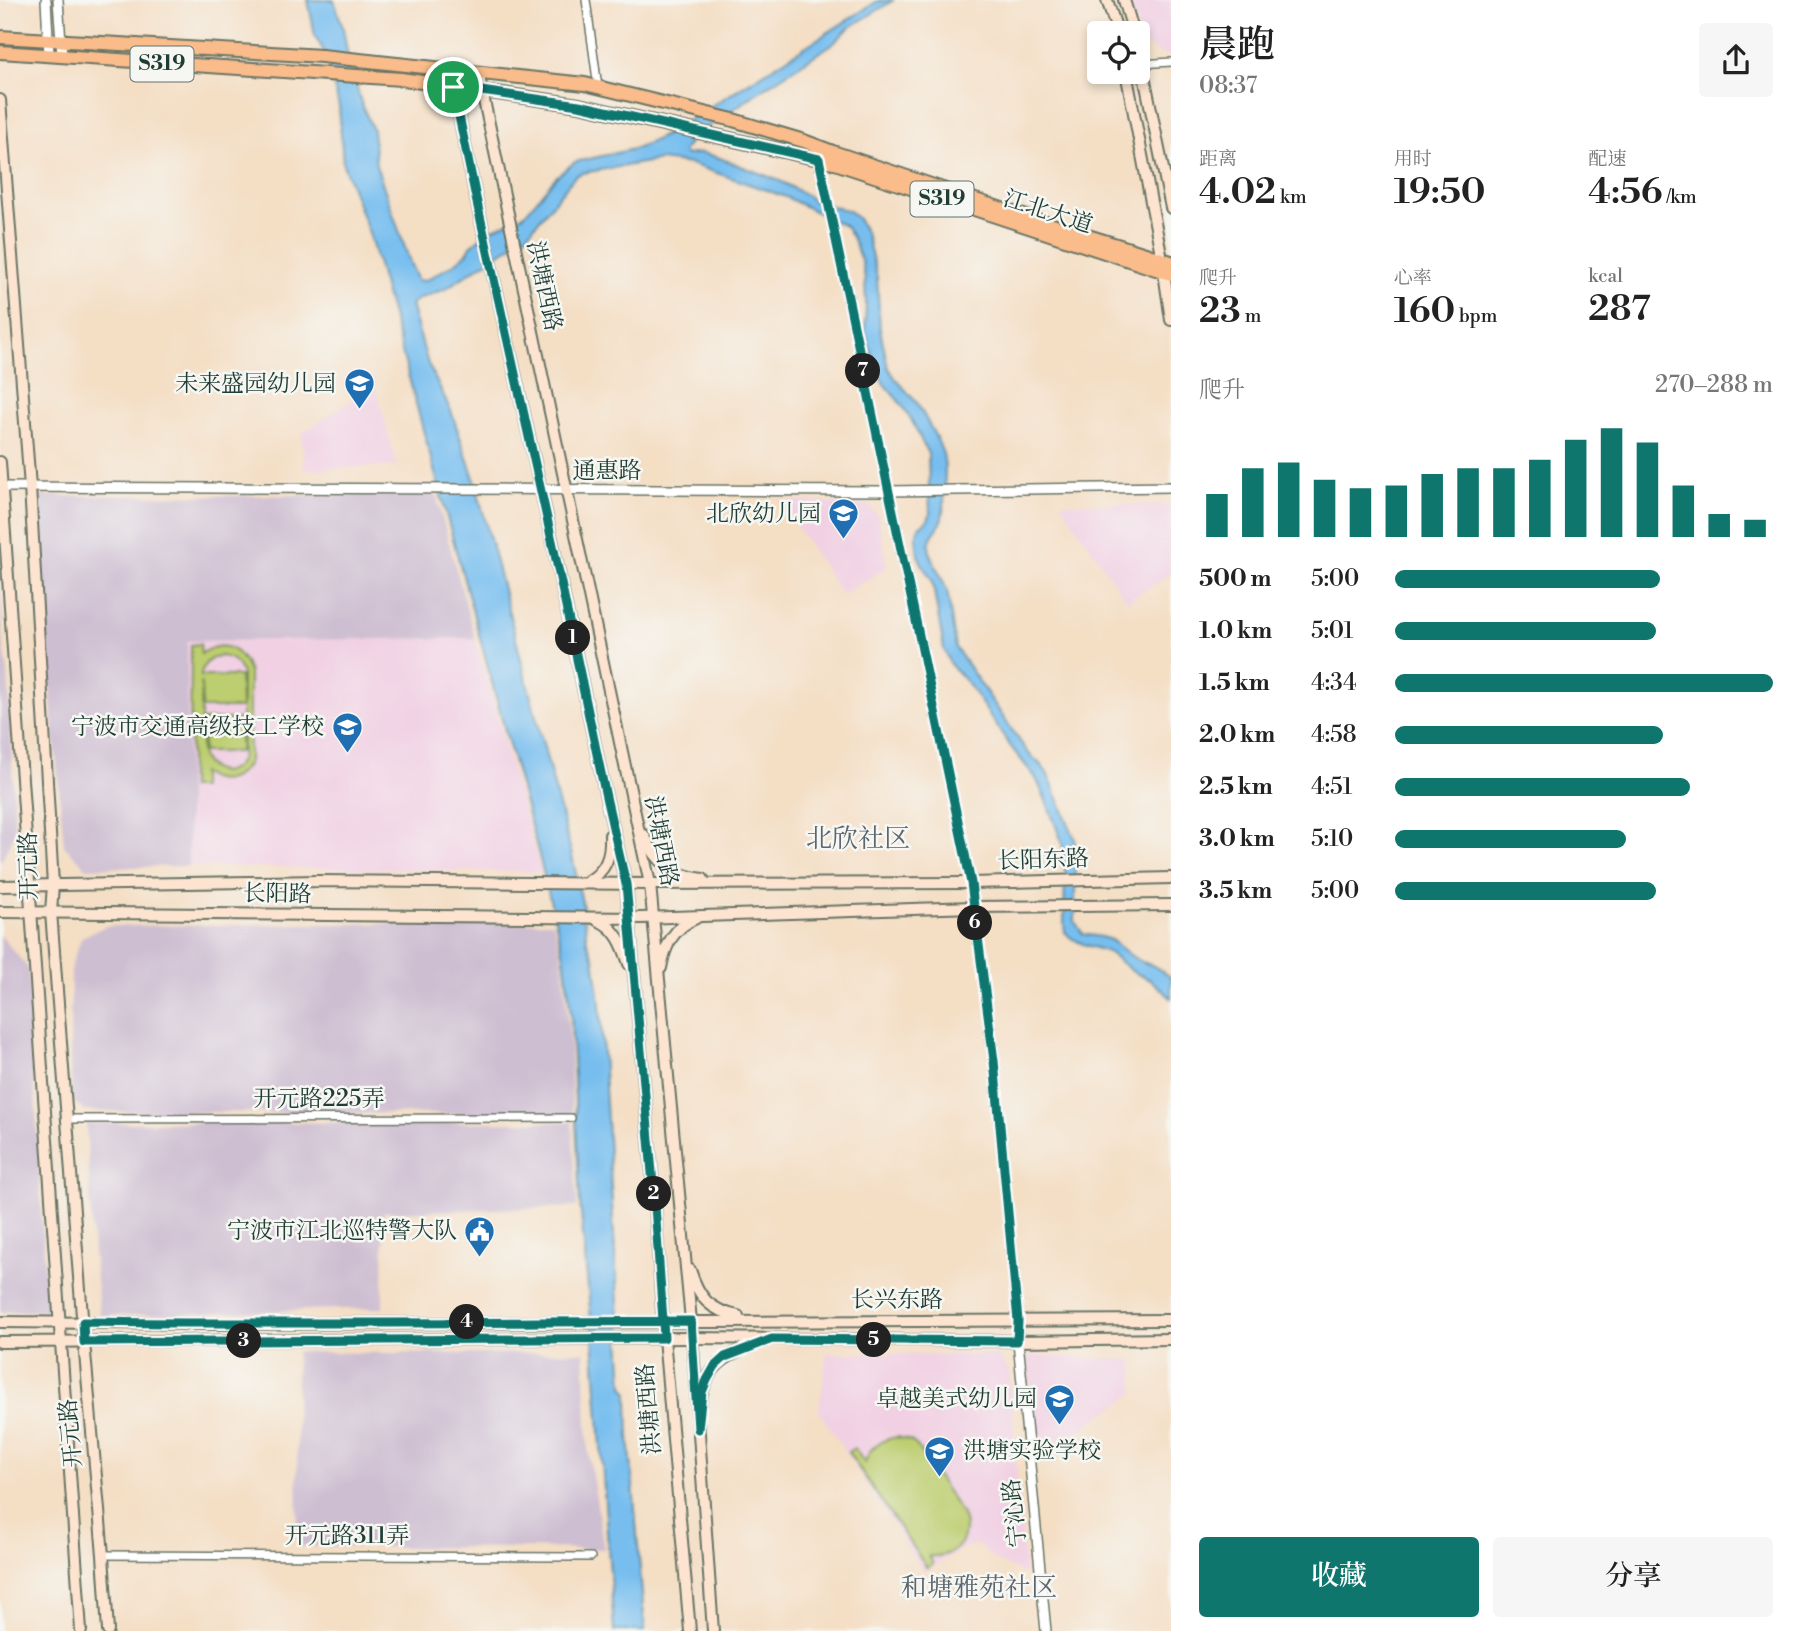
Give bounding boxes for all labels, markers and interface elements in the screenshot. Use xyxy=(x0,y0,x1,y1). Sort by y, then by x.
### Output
map controls xyxy=(1087,21,1150,84)
button: locate xyxy=(1087,21,1150,84)
text: 晨跑 xyxy=(1199,22,1275,69)
button: share xyxy=(1699,23,1773,97)
road number: S319 xyxy=(130,46,194,82)
pin xyxy=(423,57,483,117)
icon: arrive xyxy=(434,68,472,106)
text: 08:37 xyxy=(1199,72,1257,100)
text: 距离 xyxy=(1199,147,1237,171)
text: 用时 xyxy=(1394,147,1432,171)
text: 配速 xyxy=(1588,147,1626,171)
text: 4.02 xyxy=(1199,171,1276,214)
text: 19:50 xyxy=(1394,171,1486,214)
text: 4:56 xyxy=(1588,171,1663,214)
road number: S319 xyxy=(911,182,974,216)
street label: 江北大道 xyxy=(1000,184,1096,240)
text: km xyxy=(1276,185,1307,209)
text: /km xyxy=(1663,185,1697,209)
street label: 洪塘西路 xyxy=(521,238,567,334)
text: kcal xyxy=(1588,264,1623,288)
text: 爬升 xyxy=(1199,266,1237,290)
text: 心率 xyxy=(1394,266,1432,290)
text: 287 xyxy=(1588,288,1651,331)
text: 23 xyxy=(1199,290,1241,333)
text: 160 xyxy=(1394,290,1455,333)
text: m xyxy=(1241,304,1261,328)
text: bpm xyxy=(1455,304,1498,328)
pin: 7 xyxy=(846,354,880,388)
text: 7 xyxy=(857,358,868,382)
school or university icon: 未来盛园幼儿园 xyxy=(342,367,376,411)
place label: 未来盛园幼儿园 xyxy=(175,370,336,398)
text: 270–288 m xyxy=(1655,371,1773,399)
text: 爬升 xyxy=(1199,376,1245,404)
street label: 通惠路 xyxy=(573,457,642,485)
school or university icon: 北欣幼儿园 xyxy=(827,497,861,541)
place label: 北欣幼儿园 xyxy=(706,500,821,528)
text: 500 m xyxy=(1199,565,1271,593)
text: 5:00 xyxy=(1311,565,1359,593)
text: 1.0 km xyxy=(1199,617,1272,645)
text: 5:01 xyxy=(1311,617,1353,645)
pin: 1 xyxy=(556,620,590,656)
text: 1 xyxy=(568,625,577,649)
text: 1.5 km xyxy=(1199,669,1270,697)
text: 4:34 xyxy=(1311,669,1357,697)
school or university icon: 宁波市交通高级技工学校 xyxy=(330,710,364,754)
place label: 宁波市交通高级技工学校 xyxy=(71,713,324,741)
text: 2.0 km xyxy=(1199,721,1275,749)
text: 4:58 xyxy=(1311,721,1357,749)
text: 2.5 km xyxy=(1199,773,1273,801)
text: 4:51 xyxy=(1311,773,1352,801)
street label: 洪塘西路 xyxy=(638,793,684,889)
district label: 北欣社区 xyxy=(806,823,910,855)
text: 3.0 km xyxy=(1199,825,1275,853)
text: 5:10 xyxy=(1311,825,1353,853)
street label: 开元路 xyxy=(14,831,44,901)
street label: 长阳东路 xyxy=(997,844,1089,876)
text: 3.5 km xyxy=(1199,877,1272,905)
text: 5:00 xyxy=(1311,877,1359,905)
street label: 长阳路 xyxy=(242,879,312,909)
pin: 6 xyxy=(958,906,992,940)
text: 6 xyxy=(969,910,980,934)
street label: 开元路225弄 xyxy=(254,1085,384,1113)
pin: 2 xyxy=(636,1176,672,1212)
text: 2 xyxy=(648,1181,659,1205)
public building icon: 宁波市江北巡特警大队 xyxy=(463,1214,497,1258)
place label: 宁波市江北巡特警大队 xyxy=(227,1217,457,1245)
street label: 长兴东路 xyxy=(851,1286,943,1314)
pin: 4 xyxy=(449,1304,484,1340)
text: 4 xyxy=(460,1309,473,1333)
pin: 5 xyxy=(856,1322,892,1358)
pin: 3 xyxy=(226,1324,262,1358)
text: 5 xyxy=(868,1327,879,1351)
text: 3 xyxy=(238,1328,249,1352)
street label: 洪塘西路 xyxy=(631,1362,667,1456)
school or university icon: 卓越美式幼儿园 xyxy=(1043,1382,1077,1426)
place label: 卓越美式幼儿园 xyxy=(876,1385,1037,1413)
street label: 开元路 xyxy=(54,1397,88,1469)
school or university icon: 洪塘实验学校 xyxy=(923,1434,957,1478)
place label: 洪塘实验学校 xyxy=(963,1437,1101,1465)
street label: 宁沁路 xyxy=(997,1477,1033,1549)
street label: 开元路311弄 xyxy=(285,1522,409,1550)
button: 收藏 xyxy=(1199,1537,1479,1617)
button: 分享 xyxy=(1493,1537,1773,1617)
district label: 和塘雅苑社区 xyxy=(901,1572,1057,1604)

